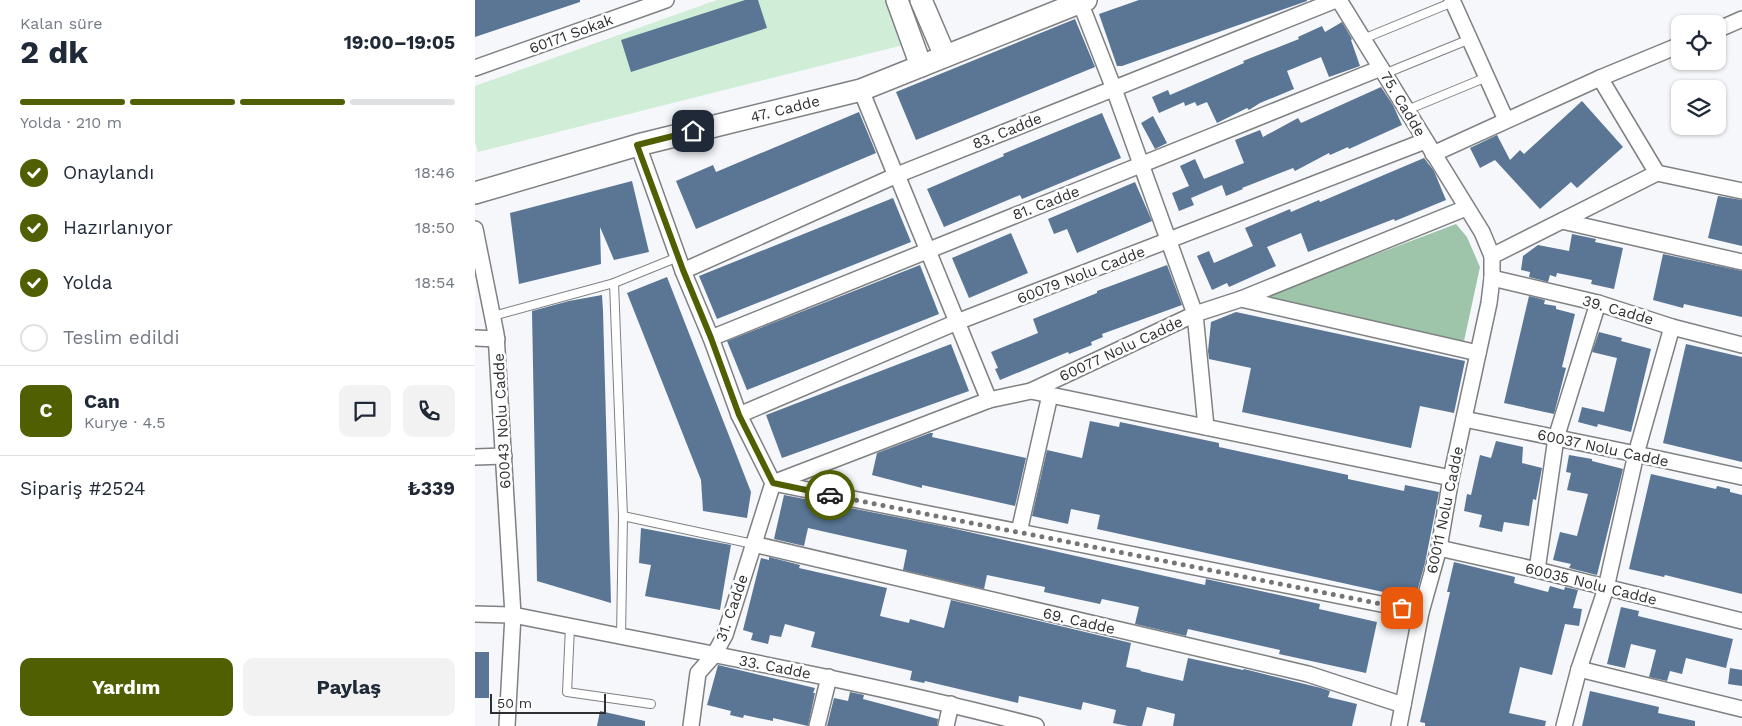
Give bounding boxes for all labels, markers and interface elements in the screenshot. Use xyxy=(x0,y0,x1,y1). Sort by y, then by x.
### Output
street label: 60171 Sokak xyxy=(527,10,616,57)
text: Kalan süre xyxy=(20,14,102,33)
map controls xyxy=(1671,15,1726,135)
button: locate xyxy=(1671,15,1726,70)
text: 19:00–19:05 xyxy=(344,31,455,54)
text: 2 dk xyxy=(20,33,88,71)
street label: 75. Cadde xyxy=(1377,68,1429,140)
button: layers xyxy=(1671,80,1726,135)
street label: 47. Cadde xyxy=(748,92,822,126)
street label: 83. Cadde xyxy=(970,109,1044,153)
pin xyxy=(672,110,714,152)
text: Yolda · 210 m xyxy=(20,113,122,132)
icon: home xyxy=(679,117,707,145)
icon: check xyxy=(20,159,48,187)
text: Onaylandı xyxy=(63,161,154,184)
text: 18:46 xyxy=(415,163,455,182)
street label: 81. Cadde xyxy=(1010,182,1082,224)
icon: check xyxy=(20,214,48,242)
text: Hazırlanıyor xyxy=(63,216,173,239)
text: 18:50 xyxy=(415,218,455,237)
street label: 60079 Nolu Cadde xyxy=(1015,242,1147,308)
icon: check xyxy=(20,269,48,297)
text: Yolda xyxy=(63,271,112,294)
text: 18:54 xyxy=(415,273,455,292)
street label: 39. Cadde xyxy=(1580,291,1656,329)
street label: 60077 Nolu Cadde xyxy=(1056,313,1186,385)
text: Teslim edildi xyxy=(63,326,180,349)
street label: 60043 Nolu Cadde xyxy=(489,353,515,489)
button: chat xyxy=(339,385,391,437)
button: phone xyxy=(403,385,455,437)
text: Can xyxy=(84,390,120,413)
text: C xyxy=(40,399,52,422)
text: Kurye · 4.5 xyxy=(84,413,166,432)
street label: 60037 Nolu Cadde xyxy=(1536,425,1670,471)
street label: 60011 Nolu Cadde xyxy=(1423,445,1467,575)
courier xyxy=(805,470,855,520)
text: Sipariş #2524 xyxy=(20,477,146,500)
text: ₺339 xyxy=(407,477,455,500)
icon: car xyxy=(816,481,844,509)
street label: 60035 Nolu Cadde xyxy=(1523,559,1659,609)
street label: 31. Cadde xyxy=(712,572,752,644)
pin xyxy=(1381,587,1423,629)
icon: bag xyxy=(1388,594,1416,622)
street label: 69. Cadde xyxy=(1041,604,1117,638)
street label: 33. Cadde xyxy=(738,651,812,683)
button: Yardım xyxy=(20,658,233,716)
button: Paylaş xyxy=(243,658,455,716)
scale bar xyxy=(490,691,606,714)
text: 50 m xyxy=(497,695,532,711)

